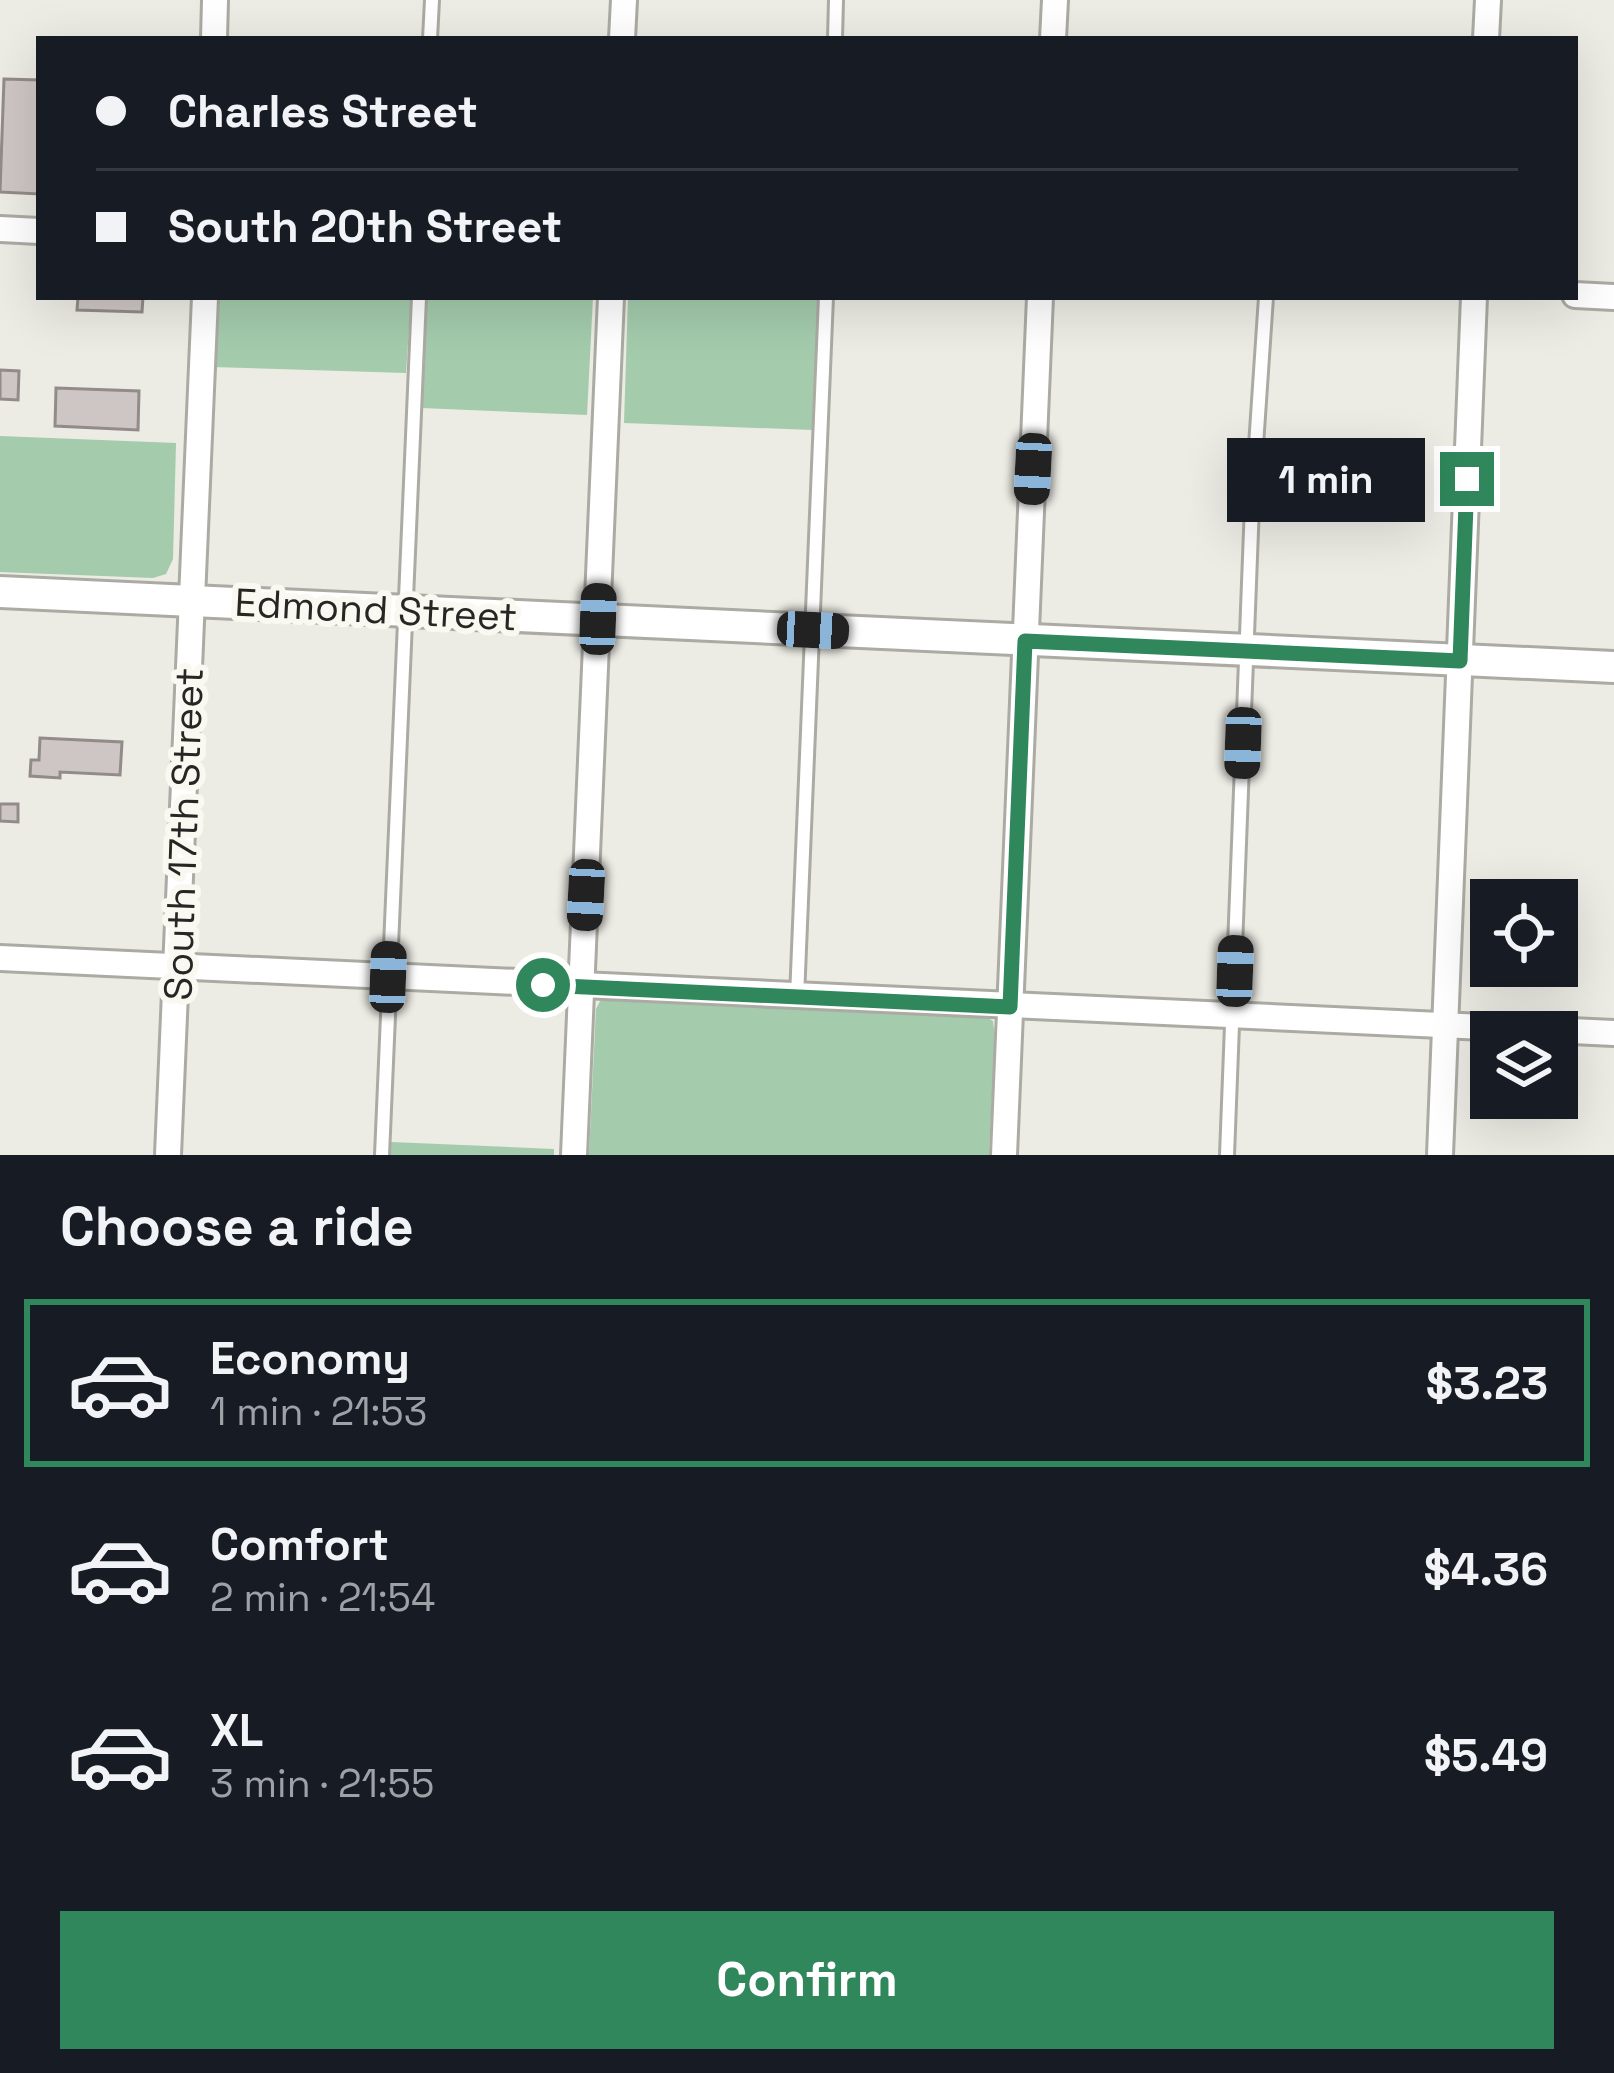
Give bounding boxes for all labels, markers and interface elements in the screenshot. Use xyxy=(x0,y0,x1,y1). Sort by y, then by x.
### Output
text: Charles Street xyxy=(168,83,478,140)
text: South 20th Street xyxy=(168,198,562,255)
car xyxy=(1013,432,1053,506)
callout: 1 min xyxy=(1227,437,1425,521)
route end xyxy=(1440,452,1494,506)
text: 1 min xyxy=(1278,455,1374,504)
street label: Edmond Street xyxy=(233,578,519,641)
car xyxy=(579,582,617,656)
car xyxy=(776,610,850,650)
street label: South 17th Street xyxy=(153,667,214,1001)
car xyxy=(1224,706,1262,780)
car xyxy=(566,858,606,932)
map controls xyxy=(1470,879,1578,1119)
button: locate xyxy=(1470,879,1578,987)
car xyxy=(1216,934,1254,1008)
car xyxy=(369,940,407,1014)
route start xyxy=(516,958,570,1012)
button: layers xyxy=(1470,1011,1578,1119)
text: Choose a ride xyxy=(60,1192,414,1261)
icon: car xyxy=(66,1329,174,1437)
text: Economy xyxy=(210,1330,410,1387)
text: $3.23 xyxy=(1426,1355,1548,1412)
text: 1 min · 21:53 xyxy=(210,1387,427,1436)
icon: car xyxy=(66,1515,174,1623)
text: Comfort xyxy=(210,1516,389,1573)
text: $4.36 xyxy=(1424,1541,1548,1598)
text: 2 min · 21:54 xyxy=(210,1573,435,1622)
icon: car xyxy=(66,1701,174,1809)
text: XL xyxy=(210,1702,263,1759)
text: $5.49 xyxy=(1424,1727,1548,1784)
text: 3 min · 21:55 xyxy=(210,1759,434,1808)
button: Confirm xyxy=(60,1911,1554,2049)

